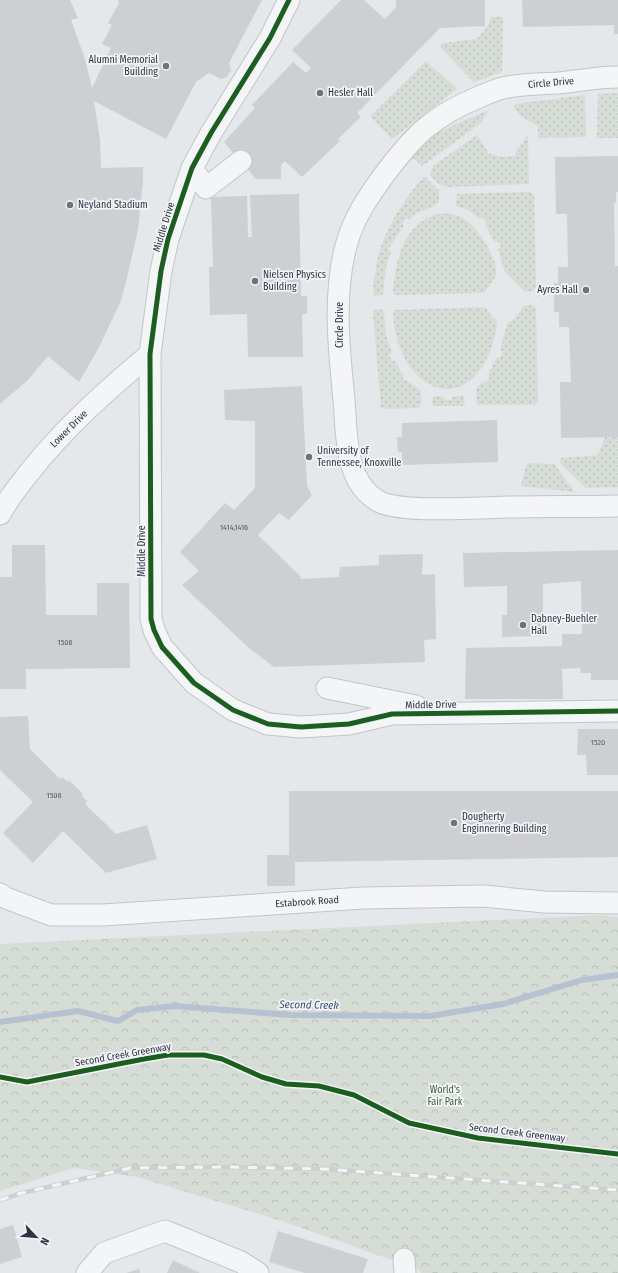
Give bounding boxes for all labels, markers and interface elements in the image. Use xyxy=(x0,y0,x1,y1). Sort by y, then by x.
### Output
place label: Alumni Memorial Building xyxy=(89,54,158,78)
marker: Alumni Memorial Building xyxy=(161,61,171,71)
street label: Circle Drive xyxy=(527,75,575,91)
place label: Hesler Hall xyxy=(328,87,373,99)
marker: Hesler Hall xyxy=(315,88,325,98)
place label: Neyland Stadium xyxy=(78,199,148,211)
marker: Neyland Stadium xyxy=(65,200,75,210)
street label: Middle Drive xyxy=(151,201,177,253)
place label: Nielsen Physics Building xyxy=(263,269,326,293)
marker: Nielsen Physics Building xyxy=(250,276,260,286)
place label: Ayres Hall xyxy=(537,284,578,296)
marker: Ayres Hall xyxy=(581,285,591,295)
street label: Circle Drive xyxy=(334,302,346,348)
street label: Lower Drive xyxy=(48,408,90,450)
place label: University of Tennessee, Knoxville xyxy=(317,445,401,469)
marker: University of Tennessee, Knoxville xyxy=(304,452,314,462)
house number: 1414,1416 xyxy=(220,523,248,532)
street label: Middle Drive xyxy=(136,525,148,577)
place label: Dabney-Buehler Hall xyxy=(531,613,598,637)
marker: Dabney-Buehler Hall xyxy=(518,620,528,630)
house number: 1506 xyxy=(58,638,72,647)
street label: Middle Drive xyxy=(405,699,457,711)
house number: 1520 xyxy=(591,738,605,747)
house number: 1508 xyxy=(47,791,61,800)
place label: Dougherty Enginnering Building xyxy=(462,811,547,835)
marker: Dougherty Enginnering Building xyxy=(449,818,459,828)
street label: Estabrook Road xyxy=(275,894,339,910)
water label: Second Creek xyxy=(278,998,339,1012)
street label: Second Creek Greenway xyxy=(74,1041,172,1069)
park label: World's Fair Park xyxy=(428,1084,463,1108)
street label: Second Creek Greenway xyxy=(468,1121,566,1145)
north arrow xyxy=(16,1217,56,1257)
text: N xyxy=(37,1235,52,1247)

